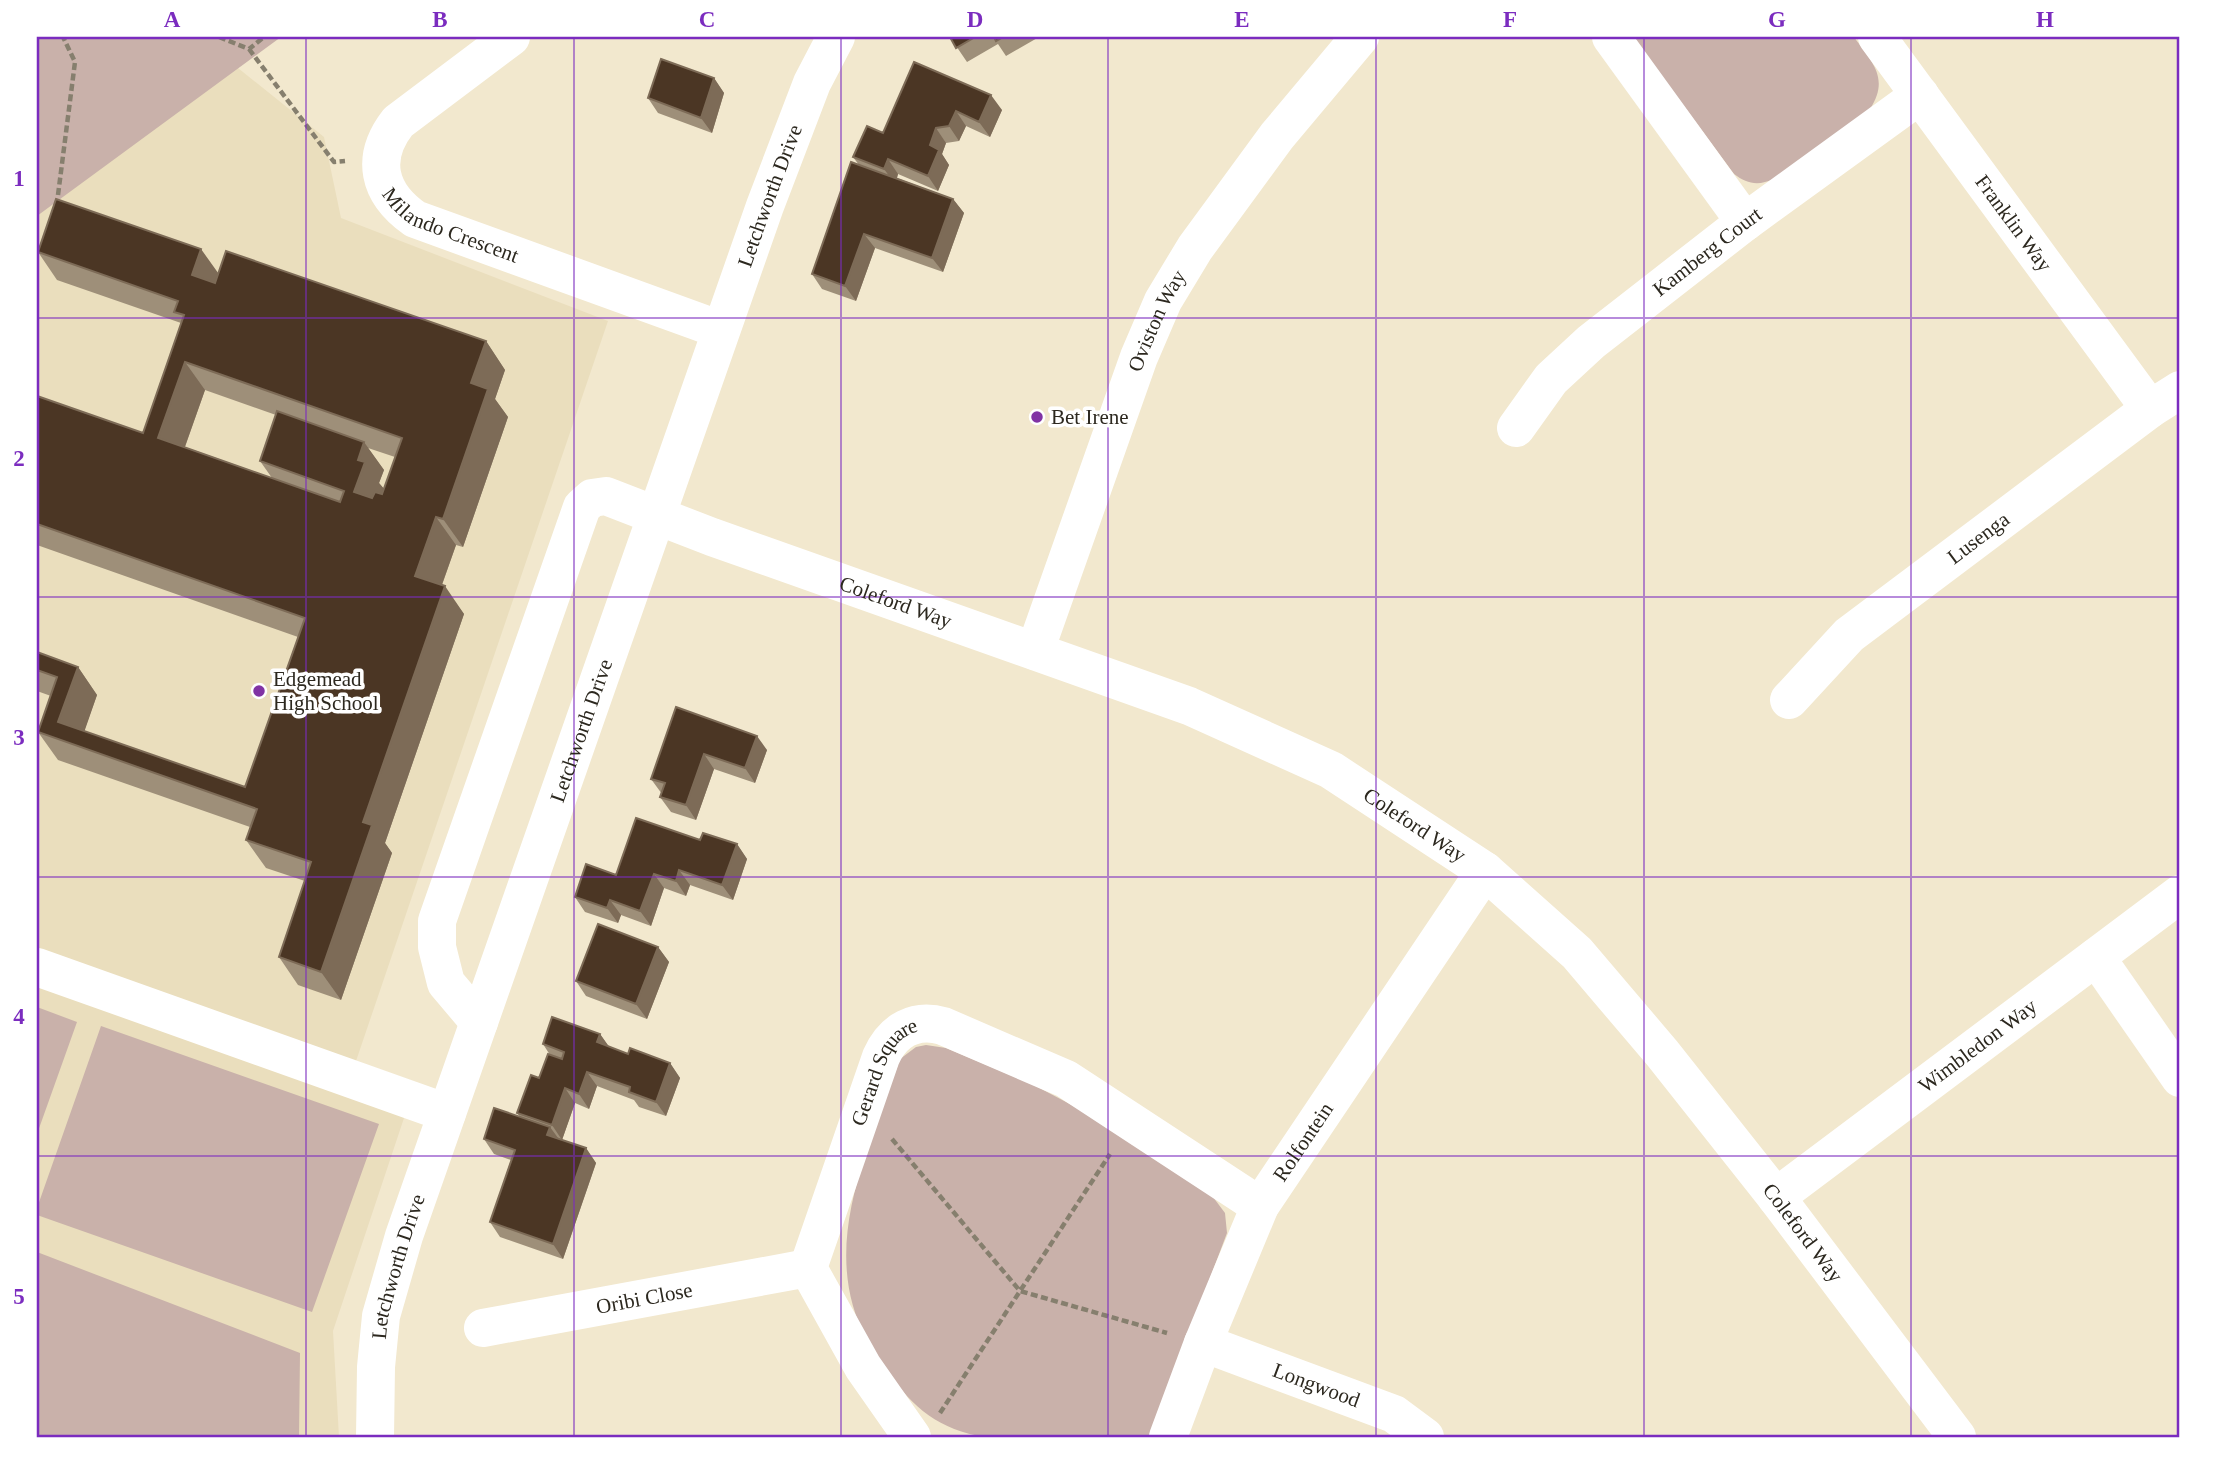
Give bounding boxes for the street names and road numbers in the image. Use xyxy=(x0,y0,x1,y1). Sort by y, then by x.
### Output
street label: Letchworth Drive xyxy=(733,121,807,270)
street label: Franklin Way xyxy=(1970,170,2057,277)
street label: Milando Crescent xyxy=(377,183,522,268)
street label: Kamberg Court xyxy=(1648,202,1766,301)
street label: Oviston Way xyxy=(1123,265,1191,375)
street label: Lusenga xyxy=(1943,507,2014,569)
street label: Coleford Way xyxy=(836,571,956,633)
street label: Letchworth Drive xyxy=(545,656,617,805)
street label: Coleford Way xyxy=(1359,783,1471,867)
street label: Wimbledon Way xyxy=(1914,994,2042,1098)
street label: Gerard Square xyxy=(846,1013,920,1129)
street label: Rolfontein xyxy=(1268,1097,1338,1186)
street label: Coleford Way xyxy=(1758,1179,1848,1287)
street label: Letchworth Drive xyxy=(367,1191,430,1340)
street label: Oribi Close xyxy=(594,1278,694,1319)
street label: Longwood xyxy=(1270,1358,1364,1412)

